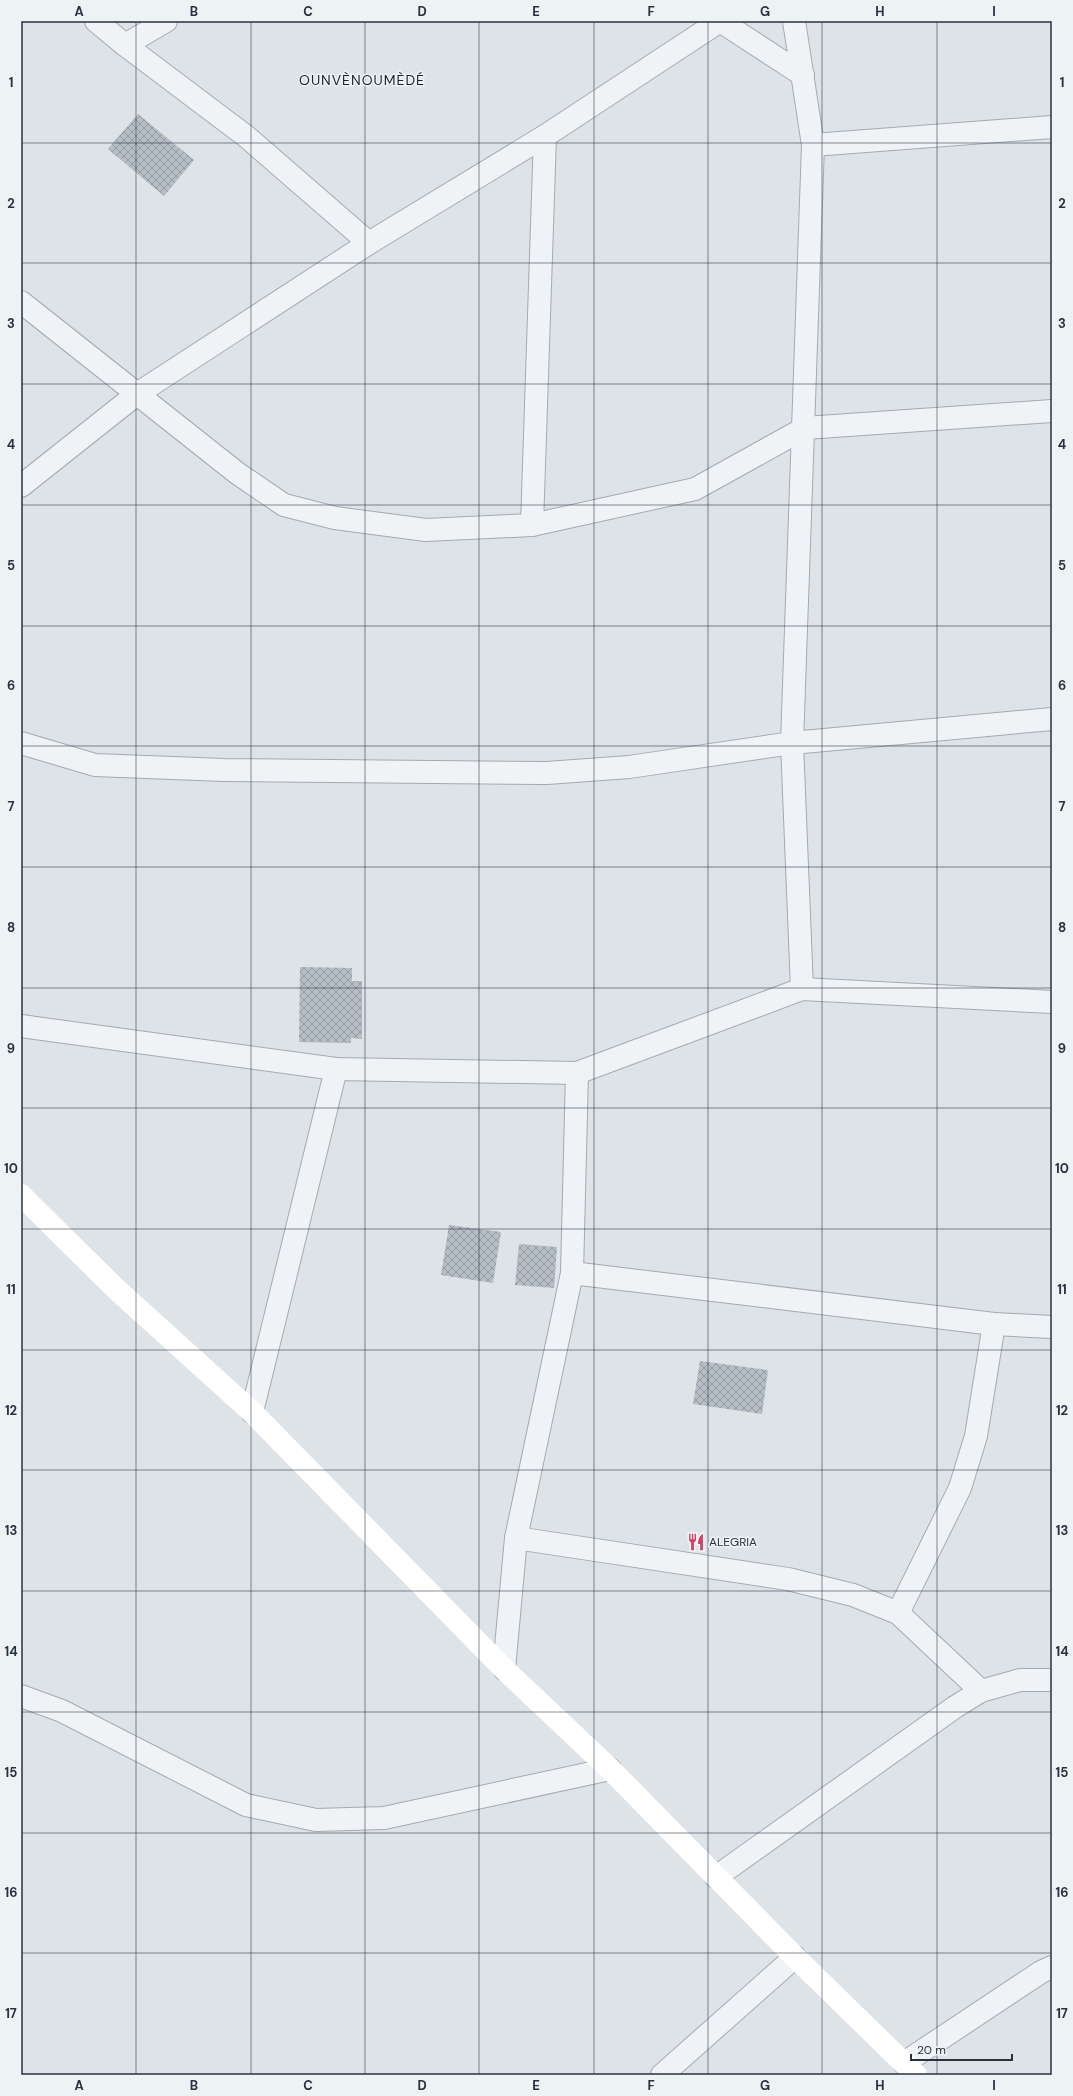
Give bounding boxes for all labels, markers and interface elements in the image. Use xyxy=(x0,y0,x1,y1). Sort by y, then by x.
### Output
text: A xyxy=(74,3,84,20)
text: B xyxy=(190,3,198,20)
text: C xyxy=(303,3,313,20)
text: D xyxy=(417,3,427,20)
text: E xyxy=(532,3,540,20)
text: F xyxy=(647,3,655,20)
text: G xyxy=(760,3,770,20)
text: H xyxy=(875,3,885,20)
text: I xyxy=(992,3,996,20)
district label: OUNVÈNOUMÈDÉ xyxy=(299,71,425,89)
text: 1 xyxy=(9,74,13,91)
text: 1 xyxy=(1060,74,1064,91)
text: 2 xyxy=(7,195,15,212)
text: 2 xyxy=(1058,195,1066,212)
text: 3 xyxy=(7,315,15,332)
text: 3 xyxy=(1058,315,1066,332)
text: 4 xyxy=(7,436,15,453)
text: 4 xyxy=(1058,436,1066,453)
text: 5 xyxy=(7,557,15,574)
text: 5 xyxy=(1058,557,1066,574)
text: 6 xyxy=(7,677,15,694)
text: 6 xyxy=(1058,677,1066,694)
text: 7 xyxy=(8,798,15,815)
text: 7 xyxy=(1059,798,1066,815)
text: 8 xyxy=(7,919,15,936)
text: 8 xyxy=(1058,919,1066,936)
text: 9 xyxy=(7,1040,15,1057)
text: 9 xyxy=(1058,1040,1066,1057)
text: 10 xyxy=(4,1160,18,1177)
text: 10 xyxy=(1055,1160,1069,1177)
text: 11 xyxy=(6,1281,16,1298)
text: 11 xyxy=(1057,1281,1067,1298)
text: 12 xyxy=(5,1402,17,1419)
text: 12 xyxy=(1056,1402,1068,1419)
text: 13 xyxy=(5,1522,17,1539)
text: 13 xyxy=(1056,1522,1068,1539)
restaurant icon: ALEGRIA xyxy=(686,1532,706,1552)
place label: ALEGRIA xyxy=(709,1534,757,1550)
text: 14 xyxy=(4,1643,18,1660)
text: 14 xyxy=(1055,1643,1069,1660)
text: 15 xyxy=(5,1764,17,1781)
text: 15 xyxy=(1056,1764,1068,1781)
text: 16 xyxy=(5,1884,17,1901)
text: 16 xyxy=(1056,1884,1068,1901)
text: 17 xyxy=(5,2005,17,2022)
text: 17 xyxy=(1056,2005,1068,2022)
scale bar xyxy=(911,2036,1012,2062)
text: 20 m xyxy=(917,2042,946,2058)
text: A xyxy=(74,2077,84,2094)
text: B xyxy=(190,2077,198,2094)
text: C xyxy=(303,2077,313,2094)
text: D xyxy=(417,2077,427,2094)
text: E xyxy=(532,2077,540,2094)
text: F xyxy=(647,2077,655,2094)
text: G xyxy=(760,2077,770,2094)
text: H xyxy=(875,2077,885,2094)
text: I xyxy=(992,2077,996,2094)

